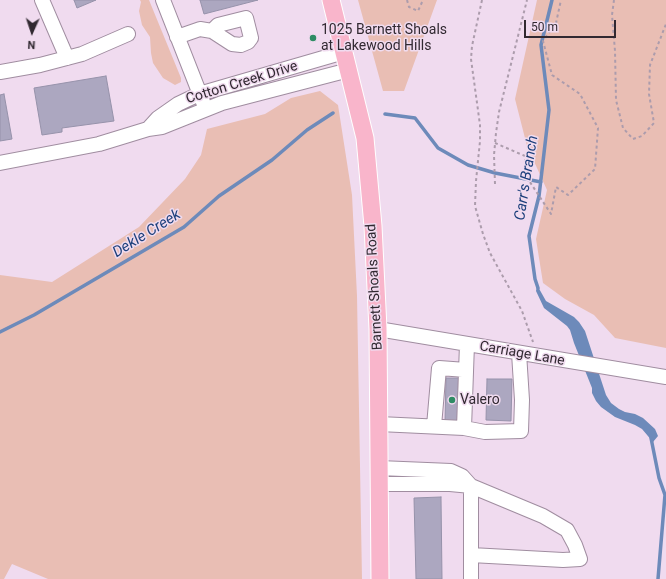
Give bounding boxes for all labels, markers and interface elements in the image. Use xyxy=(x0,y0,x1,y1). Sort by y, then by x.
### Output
north arrow xyxy=(12,12,52,52)
scale bar xyxy=(526,12,618,38)
text: 50 m xyxy=(531,20,558,34)
place label: 1025 Barnett Shoals at Lakewood Hills xyxy=(321,22,447,54)
marker: 1025 Barnett Shoals at Lakewood Hills xyxy=(308,33,318,43)
text: N xyxy=(27,38,36,51)
street label: Cotton Creek Drive xyxy=(184,58,300,108)
water label: Carr's Branch xyxy=(511,134,543,222)
water label: Dekle Creek xyxy=(110,206,184,262)
street label: Barnett Shoals Road xyxy=(363,223,387,351)
street label: Carriage Lane xyxy=(478,338,566,370)
place label: Valero xyxy=(460,392,500,408)
marker: Valero xyxy=(447,395,457,405)

